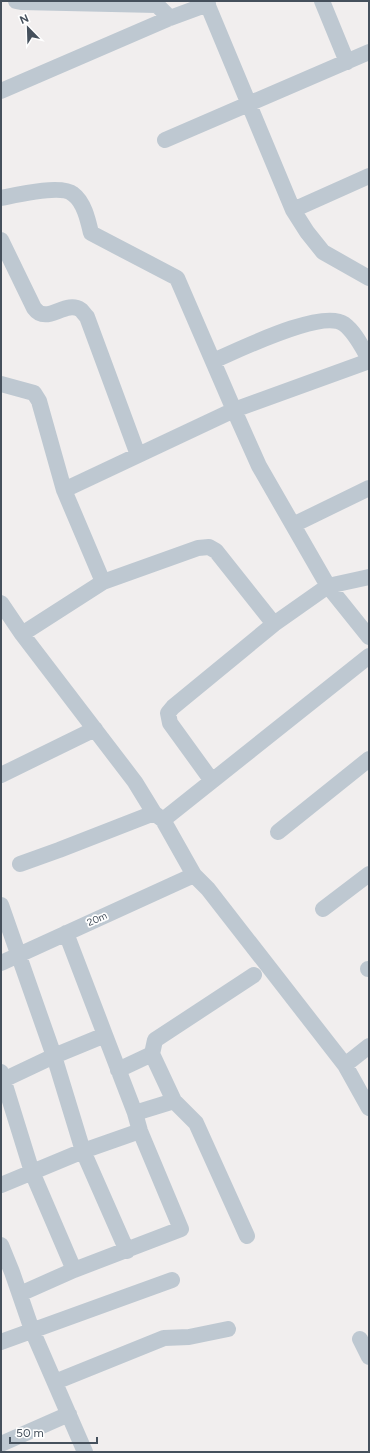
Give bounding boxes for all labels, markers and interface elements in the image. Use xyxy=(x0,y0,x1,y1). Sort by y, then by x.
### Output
north arrow xyxy=(8,8,48,48)
text: N xyxy=(18,12,31,27)
street label: 20m xyxy=(85,909,109,929)
scale bar xyxy=(10,1419,97,1445)
text: 50 m xyxy=(16,1426,44,1440)

